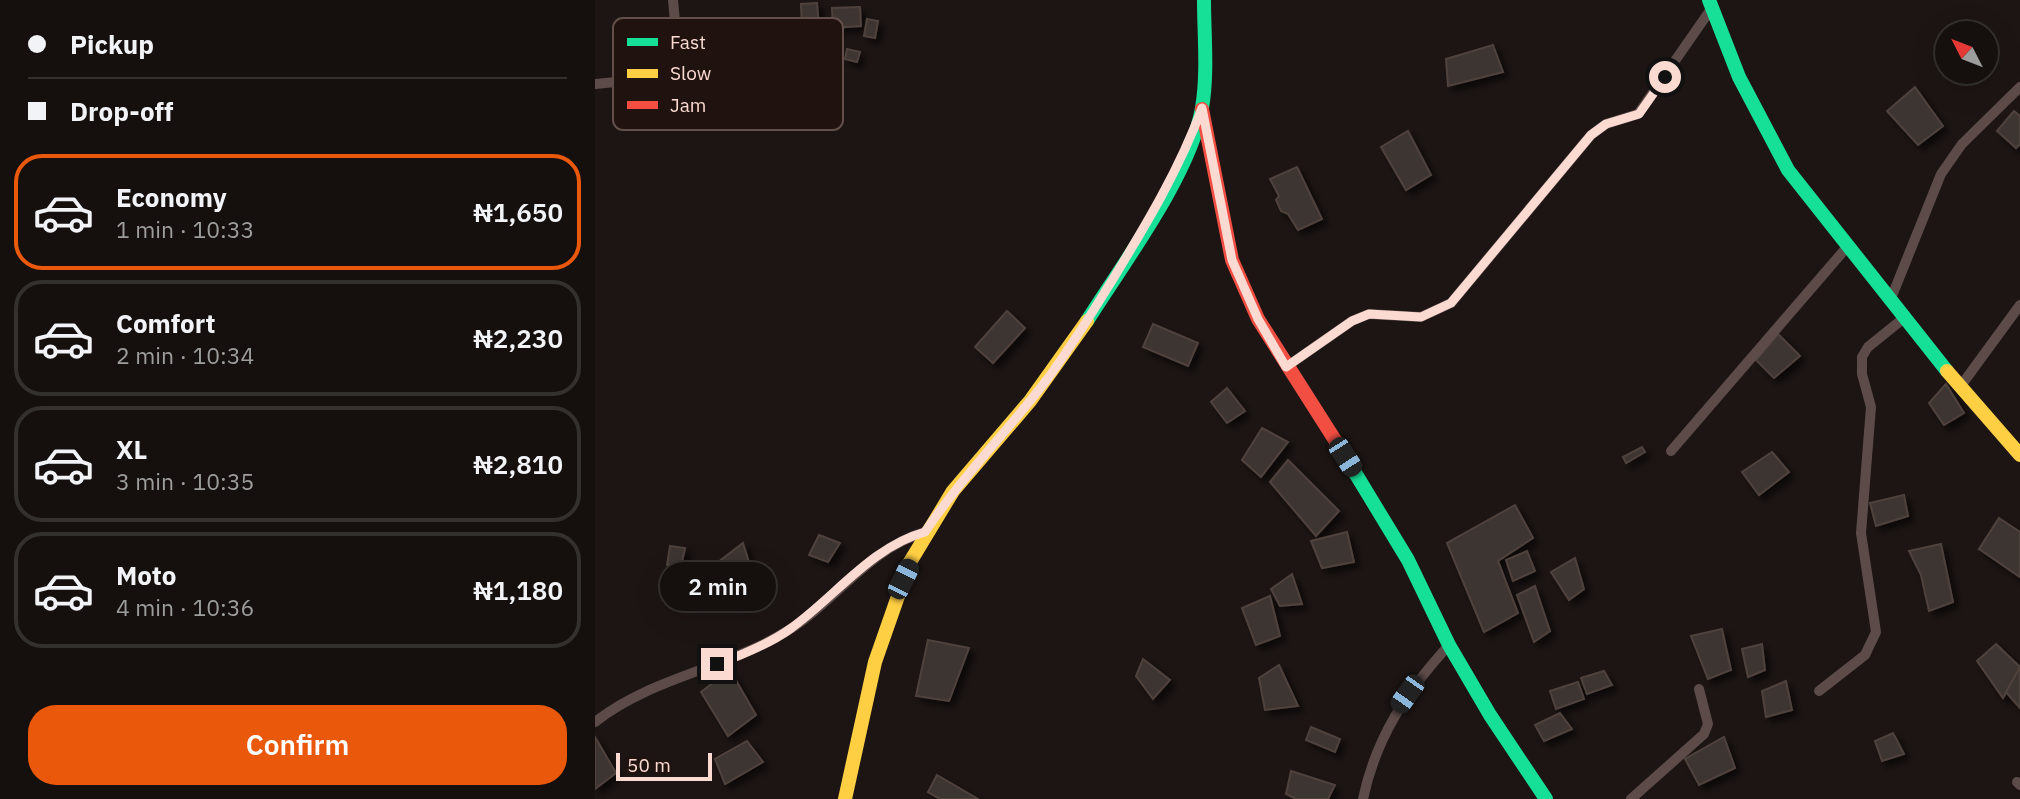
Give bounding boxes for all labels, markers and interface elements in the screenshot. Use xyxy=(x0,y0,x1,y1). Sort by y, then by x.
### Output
legend xyxy=(613,18,843,130)
north arrow xyxy=(1935,21,1999,84)
map controls xyxy=(1935,21,1998,84)
text: Pickup xyxy=(70,27,154,61)
text: Fast xyxy=(670,30,706,54)
text: Slow xyxy=(670,61,711,85)
route start xyxy=(1649,61,1681,93)
text: Jam xyxy=(670,93,706,117)
text: Drop-off xyxy=(70,94,173,128)
text: Economy xyxy=(116,180,227,214)
icon: car xyxy=(32,181,95,244)
text: ₦1,650 xyxy=(473,195,563,229)
text: 1 min · 10:33 xyxy=(116,214,254,244)
text: Comfort xyxy=(116,306,215,340)
icon: car xyxy=(32,307,95,370)
text: ₦2,230 xyxy=(473,321,563,355)
text: 2 min · 10:34 xyxy=(116,340,254,370)
text: XL xyxy=(116,432,147,466)
icon: car xyxy=(32,433,95,496)
car xyxy=(1325,434,1366,480)
text: ₦2,810 xyxy=(473,447,563,481)
text: 3 min · 10:35 xyxy=(116,466,254,496)
car xyxy=(885,556,922,602)
text: Moto xyxy=(116,558,176,592)
icon: car xyxy=(32,559,95,622)
callout: 2 min xyxy=(659,562,775,612)
text: 2 min xyxy=(688,571,748,601)
text: ₦1,180 xyxy=(473,573,563,607)
text: 4 min · 10:36 xyxy=(116,592,254,622)
route end xyxy=(701,648,733,680)
car xyxy=(1387,671,1428,717)
button: Confirm xyxy=(28,705,567,785)
scale bar xyxy=(616,750,712,782)
text: 50 m xyxy=(627,753,671,777)

